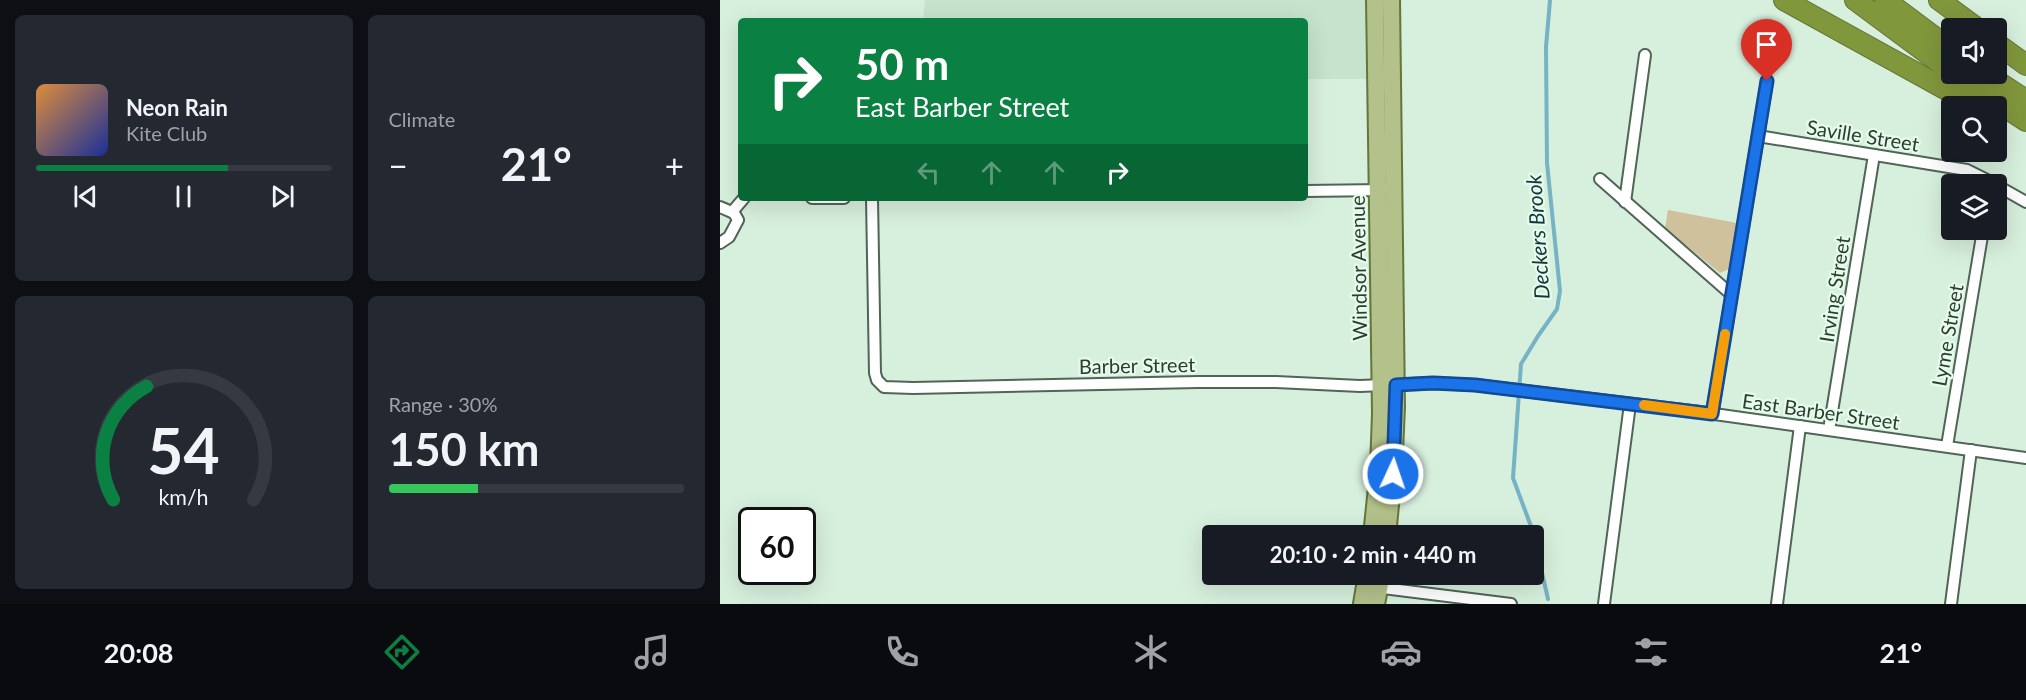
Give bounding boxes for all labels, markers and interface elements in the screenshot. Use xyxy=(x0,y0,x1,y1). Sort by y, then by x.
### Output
map controls xyxy=(1941,18,2007,240)
button: sound xyxy=(1941,18,2007,84)
pin xyxy=(1741,19,1792,81)
icon: arrive xyxy=(1750,28,1783,61)
text: 50 m xyxy=(855,39,949,89)
icon: right xyxy=(756,42,834,120)
text: East Barber Street xyxy=(855,90,1069,123)
text: Neon Rain xyxy=(126,94,228,121)
button: search xyxy=(1941,96,2007,162)
text: Climate xyxy=(389,107,455,131)
street label: Saville Street xyxy=(1805,114,1921,156)
text: Kite Club xyxy=(126,121,207,145)
text: 21° xyxy=(501,137,572,191)
text: − xyxy=(389,145,408,185)
text: + xyxy=(665,145,684,185)
icon: left xyxy=(912,156,945,189)
icon: ahead xyxy=(975,156,1008,189)
icon: ahead xyxy=(1038,156,1071,189)
icon: right xyxy=(1101,156,1134,189)
water label: Deckers Brook xyxy=(1520,173,1554,300)
button: layers xyxy=(1941,174,2007,240)
icon: previous xyxy=(69,180,102,213)
icon: pause xyxy=(167,180,200,213)
icon: next xyxy=(266,180,299,213)
street label: Windsor Avenue xyxy=(1345,195,1371,341)
street label: Irving Street xyxy=(1814,234,1854,344)
street label: Lyme Street xyxy=(1926,282,1968,388)
street label: Barber Street xyxy=(1079,352,1195,378)
street label: East Barber Street xyxy=(1741,388,1901,434)
text: Range · 30% xyxy=(389,392,497,416)
text: 54 xyxy=(148,412,220,487)
text: 150 km xyxy=(389,422,539,476)
position arrow xyxy=(1361,442,1425,506)
text: km/h xyxy=(159,484,209,510)
speed limit sign: 60 xyxy=(738,507,816,585)
text: 20:10 · 2 min · 440 m xyxy=(1270,541,1476,568)
icon: directions xyxy=(381,631,423,673)
icon: music xyxy=(631,631,673,673)
icon: phone xyxy=(881,631,923,673)
icon: climate xyxy=(1130,631,1172,673)
icon: car xyxy=(1380,631,1422,673)
icon: filters xyxy=(1630,631,1672,673)
text: 20:08 xyxy=(104,636,173,669)
text: 21° xyxy=(1879,636,1922,669)

